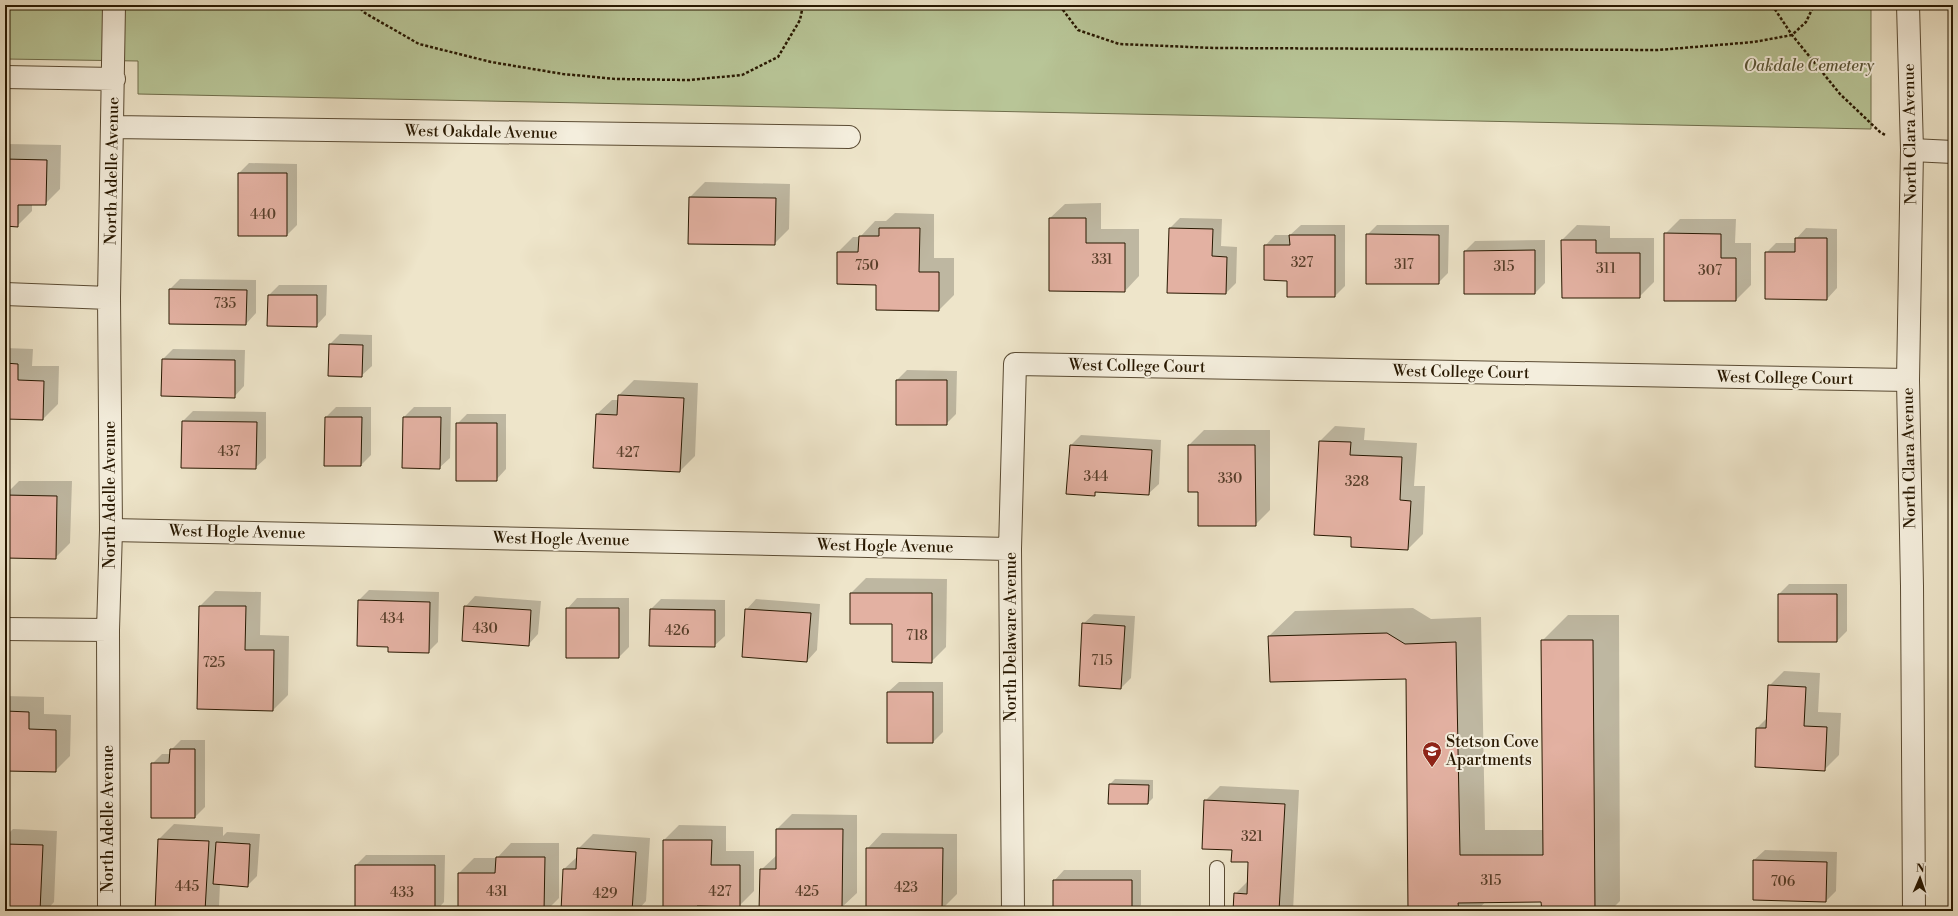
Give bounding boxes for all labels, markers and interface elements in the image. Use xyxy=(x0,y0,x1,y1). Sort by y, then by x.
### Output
park label: Oakdale Cemetery xyxy=(1744,56,1875,76)
street label: North Clara Avenue xyxy=(1899,63,1921,205)
street label: North Adelle Avenue xyxy=(101,97,123,245)
street label: West Oakdale Avenue xyxy=(404,121,557,143)
house number: 440 xyxy=(250,206,276,224)
house number: 331 xyxy=(1091,251,1113,269)
house number: 327 xyxy=(1291,254,1313,272)
house number: 317 xyxy=(1394,256,1414,274)
house number: 750 xyxy=(855,257,879,275)
house number: 315 xyxy=(1493,258,1515,276)
house number: 311 xyxy=(1596,260,1616,278)
house number: 307 xyxy=(1698,262,1722,280)
house number: 735 xyxy=(214,295,236,313)
street label: West College Court xyxy=(1067,355,1206,377)
street label: West College Court xyxy=(1391,361,1530,383)
street label: West College Court xyxy=(1715,367,1854,389)
street label: North Clara Avenue xyxy=(1898,387,1920,529)
street label: North Adelle Avenue xyxy=(100,421,120,569)
house number: 437 xyxy=(218,443,240,461)
house number: 427 xyxy=(616,444,640,462)
house number: 344 xyxy=(1084,468,1108,486)
house number: 330 xyxy=(1218,470,1242,488)
house number: 328 xyxy=(1345,473,1369,491)
street label: West Hogle Avenue xyxy=(168,521,305,543)
street label: West Hogle Avenue xyxy=(492,528,629,550)
street label: West Hogle Avenue xyxy=(816,535,953,557)
street label: North Delaware Avenue xyxy=(1001,552,1021,722)
house number: 434 xyxy=(380,610,404,628)
house number: 430 xyxy=(472,620,498,638)
house number: 426 xyxy=(665,622,690,640)
house number: 718 xyxy=(906,627,928,645)
house number: 715 xyxy=(1091,652,1113,670)
house number: 725 xyxy=(203,654,226,672)
place label: Stetson Cove Apartments xyxy=(1445,732,1539,770)
school or university icon: Stetson Cove Apartments xyxy=(1421,740,1443,768)
street label: North Adelle Avenue xyxy=(98,745,118,893)
house number: 321 xyxy=(1241,828,1263,846)
north arrow xyxy=(1900,858,1940,898)
text: N xyxy=(1916,862,1925,876)
house number: 315 xyxy=(1480,872,1502,890)
house number: 706 xyxy=(1771,873,1796,891)
house number: 445 xyxy=(175,878,200,896)
house number: 423 xyxy=(894,879,918,897)
house number: 431 xyxy=(486,883,508,901)
house number: 427 xyxy=(708,883,732,901)
house number: 425 xyxy=(795,883,819,901)
house number: 433 xyxy=(390,884,414,902)
house number: 429 xyxy=(593,885,617,903)

